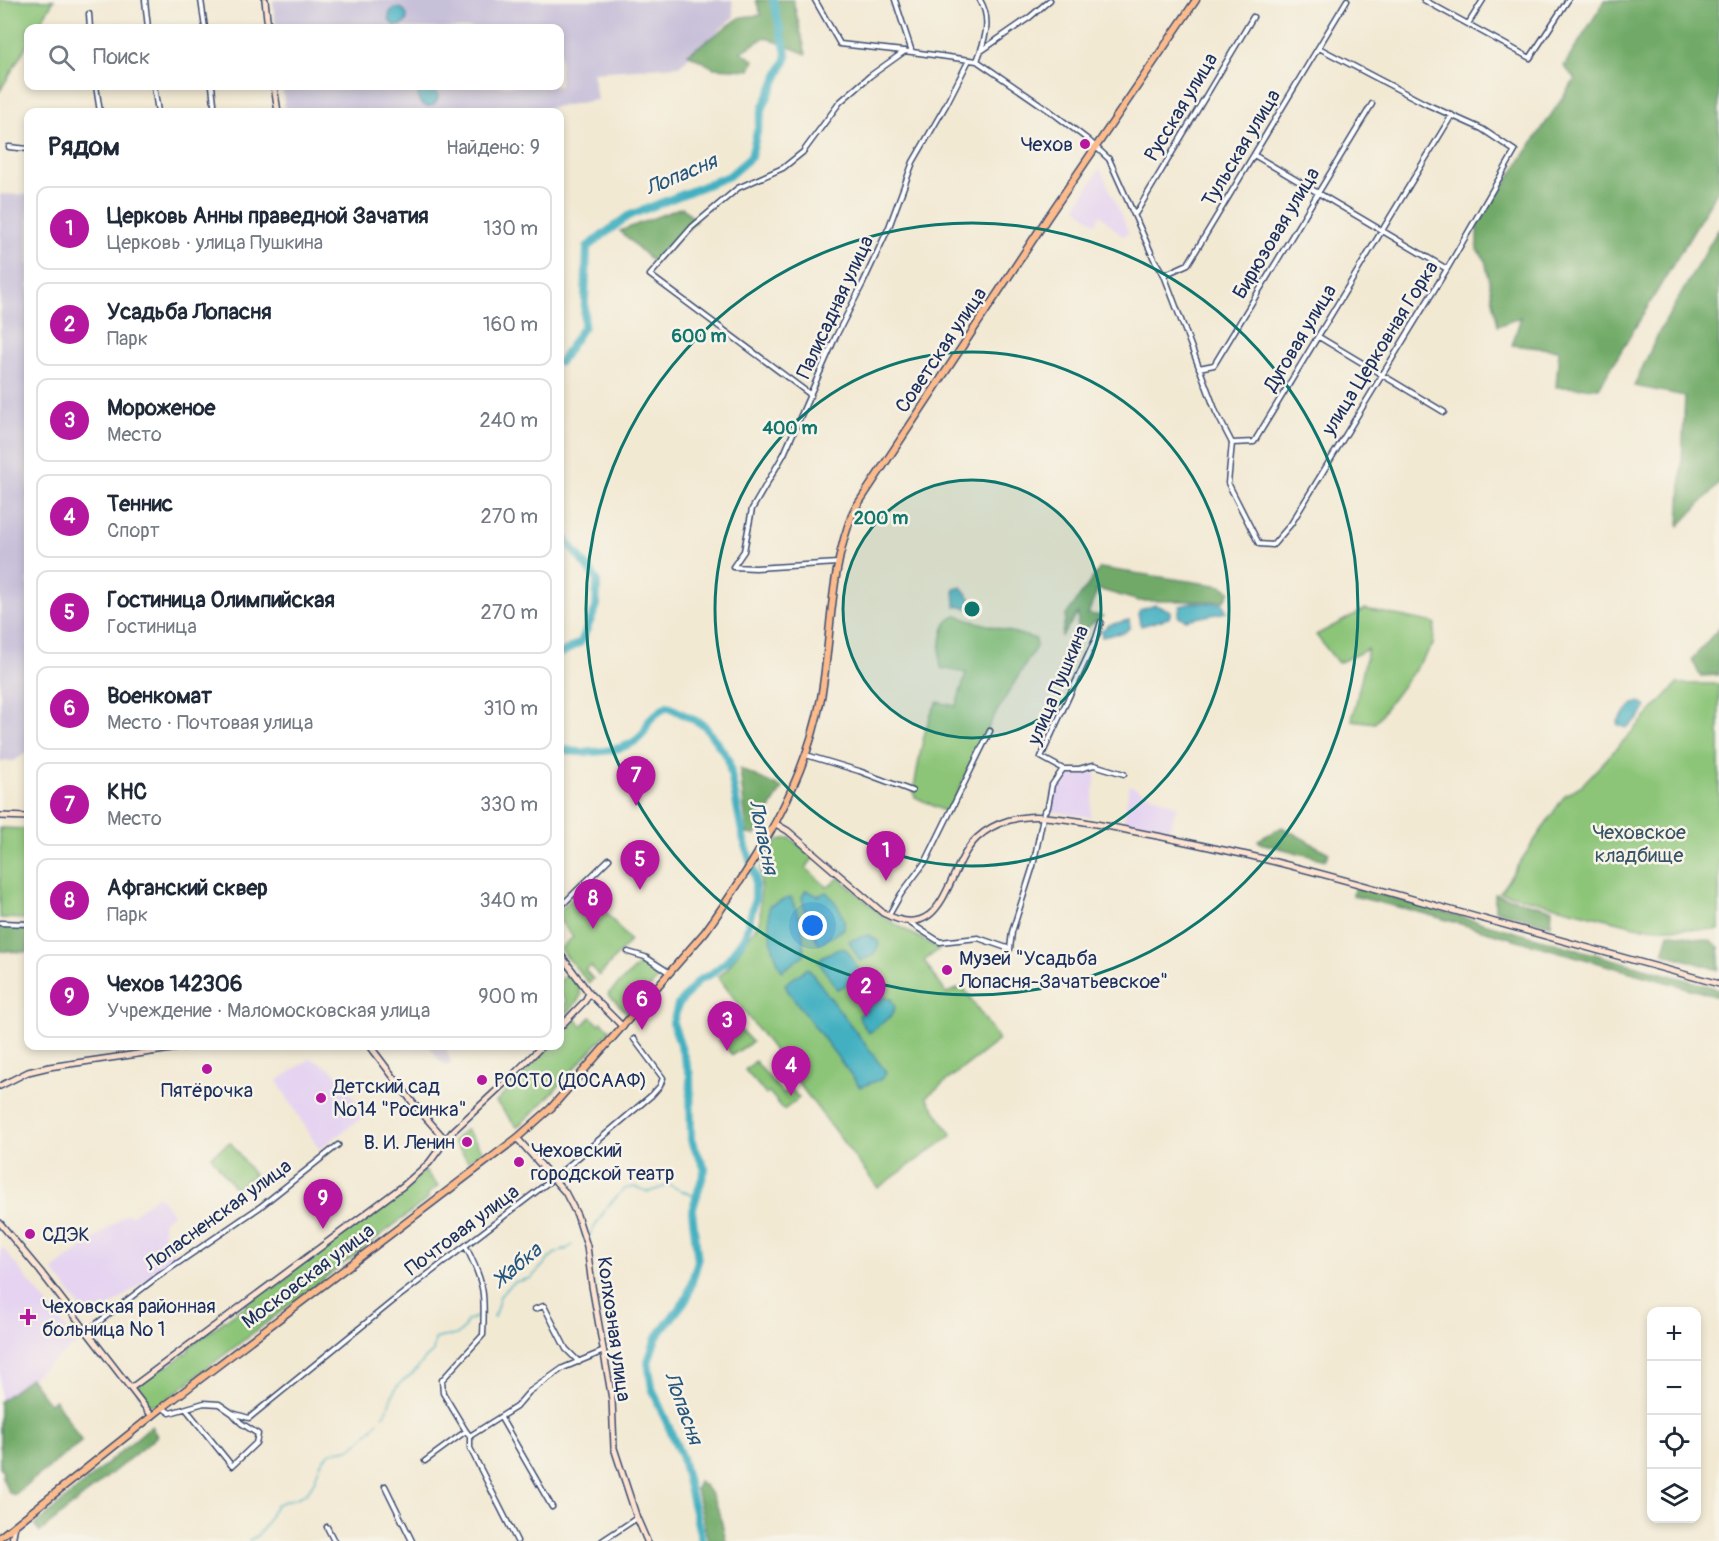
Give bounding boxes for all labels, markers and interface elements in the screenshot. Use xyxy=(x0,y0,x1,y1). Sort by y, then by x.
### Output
search box xyxy=(24,24,564,90)
icon: search xyxy=(45,41,78,74)
text: Поиск xyxy=(93,43,150,71)
street label: Русская улица xyxy=(1139,48,1223,166)
street label: Тульская улица xyxy=(1196,85,1286,211)
text: Рядом xyxy=(48,131,120,163)
place label: Чехов xyxy=(1021,132,1073,157)
text: Найдено: 9 xyxy=(446,135,540,160)
marker: Чехов xyxy=(1078,137,1092,151)
water label: Лопасня xyxy=(641,147,723,202)
street label: Бирюзовая улица xyxy=(1227,163,1325,303)
text: Церковь Анны праведной Зачатия xyxy=(107,202,429,230)
text: 1 xyxy=(66,216,73,241)
text: 130 m xyxy=(483,216,538,241)
text: Церковь · улица Пушкина xyxy=(107,230,323,255)
street label: Палисадная улица xyxy=(791,231,879,383)
street label: улица Церковная Горка xyxy=(1316,256,1444,441)
street label: Дуговая улица xyxy=(1258,280,1342,397)
street label: Советская улица xyxy=(890,282,992,418)
text: Усадьба Лопасня xyxy=(107,298,272,326)
text: 2 xyxy=(64,312,75,337)
text: 160 m xyxy=(483,312,538,337)
text: 600 m xyxy=(672,325,726,348)
text: Парк xyxy=(107,326,148,351)
text: Мороженое xyxy=(107,394,215,422)
text: 3 xyxy=(64,408,75,433)
text: 240 m xyxy=(479,408,538,433)
text: 400 m xyxy=(763,417,817,440)
text: Место xyxy=(107,422,162,447)
text: Теннис xyxy=(107,490,173,518)
text: 4 xyxy=(64,504,75,529)
text: 270 m xyxy=(480,504,538,529)
text: 200 m xyxy=(854,507,908,530)
text: Спорт xyxy=(107,518,160,543)
text: Гостиница Олимпийская xyxy=(107,586,335,614)
centre of rings xyxy=(962,599,982,619)
text: 5 xyxy=(64,600,75,625)
text: 270 m xyxy=(480,600,538,625)
text: Гостиница xyxy=(107,614,197,639)
street label: улица Пушкина xyxy=(1021,622,1094,749)
text: Военкомат xyxy=(107,682,212,710)
text: 6 xyxy=(64,696,75,721)
text: 310 m xyxy=(483,696,538,721)
text: Место · Почтовая улица xyxy=(107,710,313,735)
pin: 7 xyxy=(616,756,656,806)
text: КНС xyxy=(107,778,147,806)
text: 7 xyxy=(64,792,75,817)
text: 330 m xyxy=(480,792,538,817)
water label: Лопасня xyxy=(742,797,784,879)
text: Место xyxy=(107,806,162,831)
park label: Чеховское кладбище xyxy=(1592,820,1686,868)
pin: 1 xyxy=(866,832,906,881)
pin: 5 xyxy=(620,840,660,890)
text: Афганский сквер xyxy=(107,874,268,902)
pin: 8 xyxy=(574,880,612,929)
text: 8 xyxy=(64,888,75,913)
text: 340 m xyxy=(479,888,538,913)
text: Парк xyxy=(107,902,148,927)
your location xyxy=(798,911,827,940)
place label: Музей "Усадьба Лопасня-Зачатьевское" xyxy=(958,946,1168,994)
marker: Музей "Усадьба Лопасня-Зачатьевское" xyxy=(940,963,954,977)
pin: 2 xyxy=(846,968,886,1017)
text: Чехов 142306 xyxy=(107,970,243,998)
pin: 6 xyxy=(622,980,662,1030)
text: 9 xyxy=(64,984,75,1009)
text: 900 m xyxy=(478,984,538,1009)
text: Учреждение · Маломосковская улица xyxy=(107,998,430,1023)
pin: 3 xyxy=(708,1002,746,1051)
pin: 4 xyxy=(772,1046,810,1096)
marker: Пятёрочка xyxy=(200,1062,214,1076)
place label: РОСТО (ДОСААФ) xyxy=(494,1068,647,1093)
marker: РОСТО (ДОСААФ) xyxy=(475,1073,489,1087)
place label: Детский сад №14 "Росинка" xyxy=(332,1074,467,1122)
place label: Пятёрочка xyxy=(161,1078,253,1103)
marker: Детский сад №14 "Росинка" xyxy=(314,1091,328,1105)
place label: В. И. Ленин xyxy=(364,1130,455,1155)
marker: В. И. Ленин xyxy=(460,1135,474,1149)
place label: Чеховский городской театр xyxy=(531,1138,675,1186)
street label: Лопасненская улица xyxy=(139,1153,296,1277)
marker: Чеховский городской театр xyxy=(512,1155,526,1169)
street label: Почтовая улица xyxy=(400,1179,524,1281)
pin: 9 xyxy=(304,1180,342,1229)
street label: Московская улица xyxy=(237,1218,379,1334)
place label: СДЭК xyxy=(42,1222,90,1247)
marker: СДЭК xyxy=(23,1227,37,1241)
water label: Жабка xyxy=(486,1236,548,1295)
street label: Колхозная улица xyxy=(591,1255,637,1403)
place label: Чеховская районная больница № 1 xyxy=(42,1294,216,1342)
map controls xyxy=(1647,1307,1701,1523)
button: + xyxy=(1647,1307,1701,1361)
marker: Чеховская районная больница № 1 xyxy=(19,1308,37,1326)
button: − xyxy=(1647,1361,1701,1415)
water label: Лопасня xyxy=(657,1368,709,1450)
button: locate xyxy=(1647,1415,1701,1469)
button: layers xyxy=(1647,1469,1701,1523)

